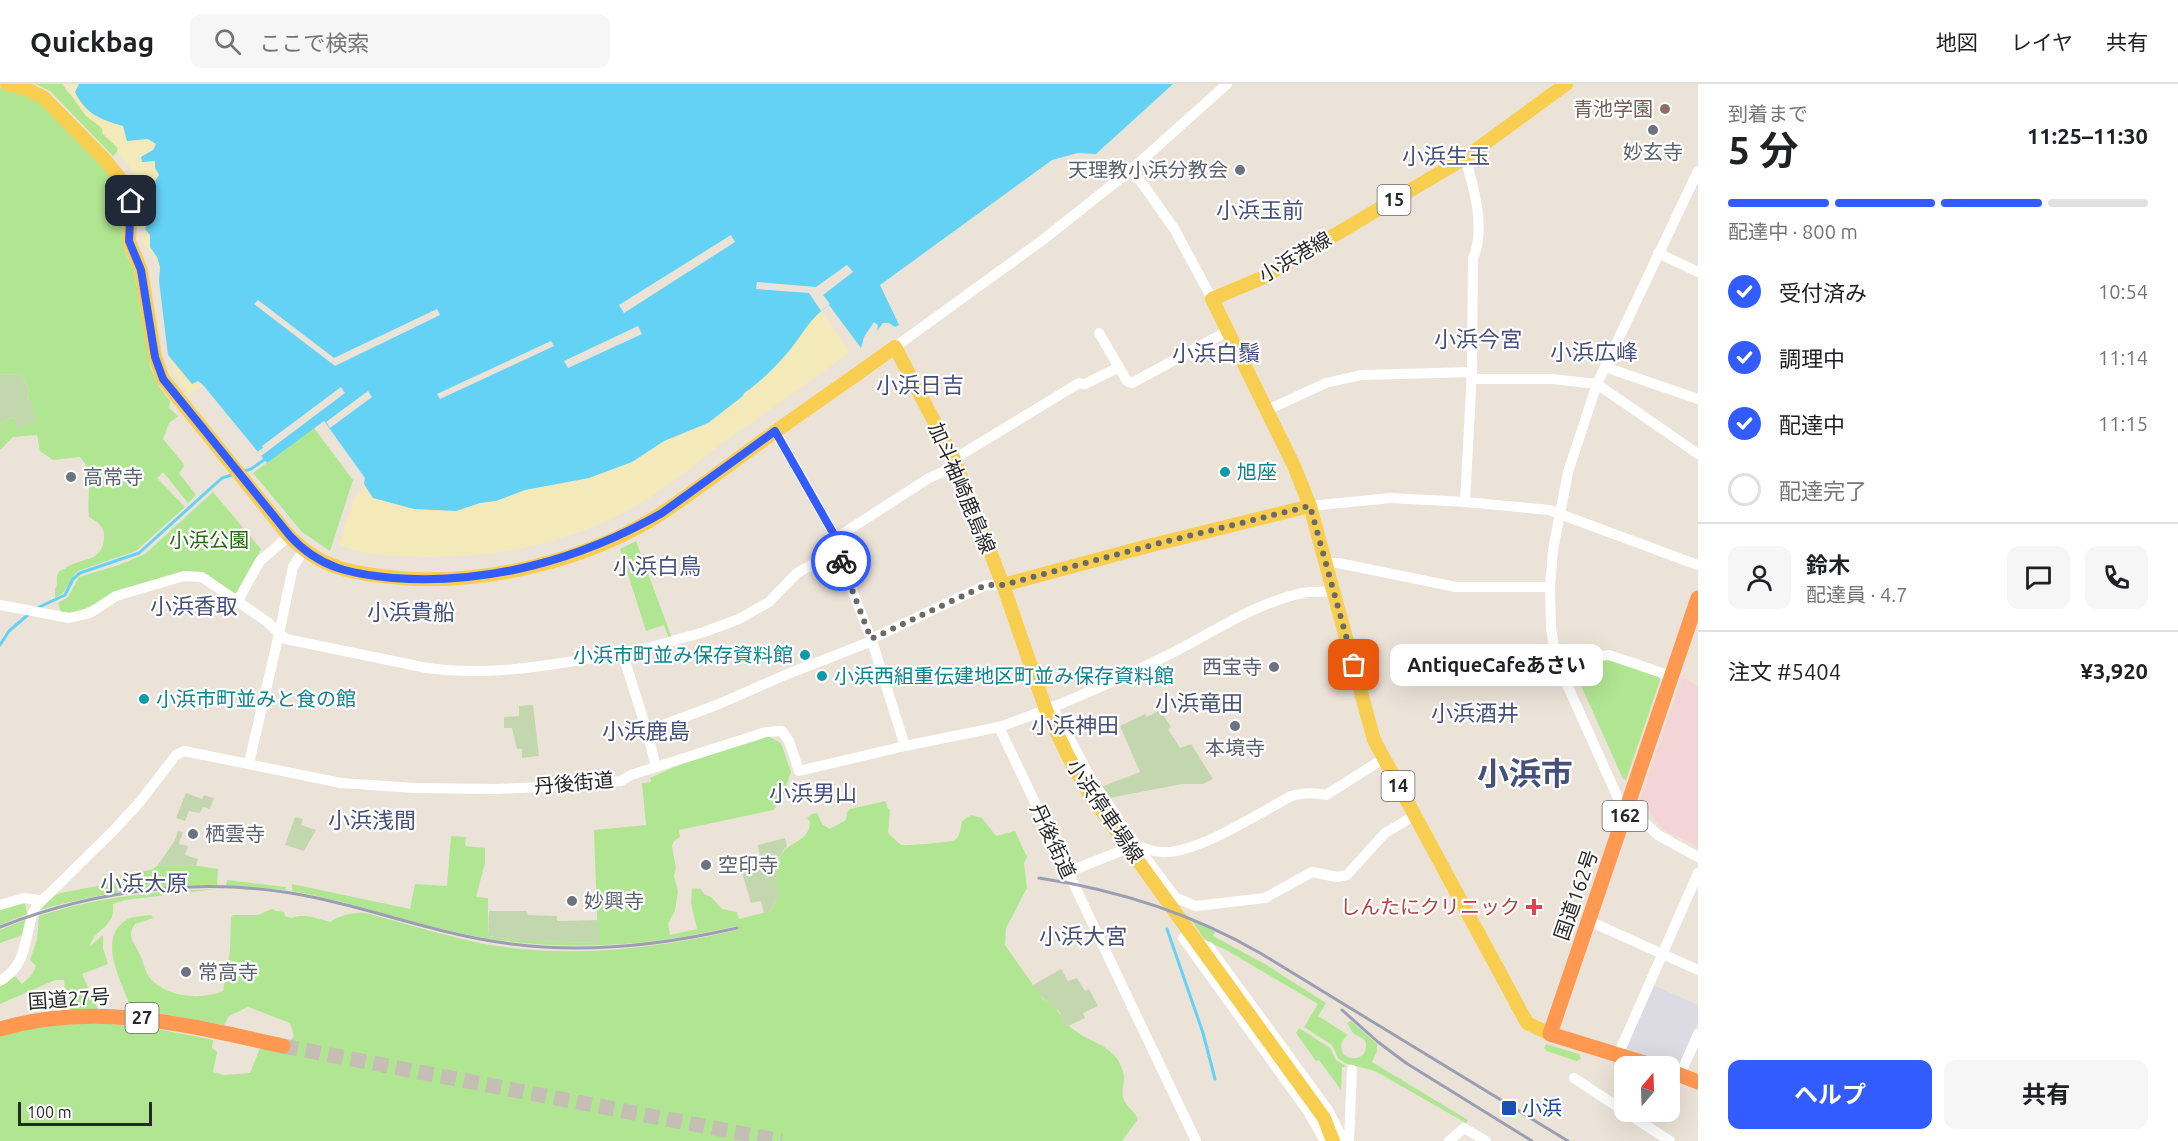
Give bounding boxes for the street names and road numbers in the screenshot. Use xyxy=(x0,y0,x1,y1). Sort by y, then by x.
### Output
road number: 15 xyxy=(1378,185,1410,215)
street label: 小浜港線 xyxy=(1254,227,1335,287)
street label: 加斗袖崎鹿島線 xyxy=(925,419,1000,557)
street label: 小浜停車場線 xyxy=(1062,755,1149,867)
street label: 丹後街道 xyxy=(533,768,615,797)
road number: 14 xyxy=(1382,771,1414,801)
street label: 丹後街道 xyxy=(1026,800,1081,882)
road number: 162 xyxy=(1602,801,1648,831)
street label: 国道162号 xyxy=(1549,847,1602,943)
street label: 国道27号 xyxy=(27,984,111,1013)
road number: 27 xyxy=(126,1003,158,1033)

